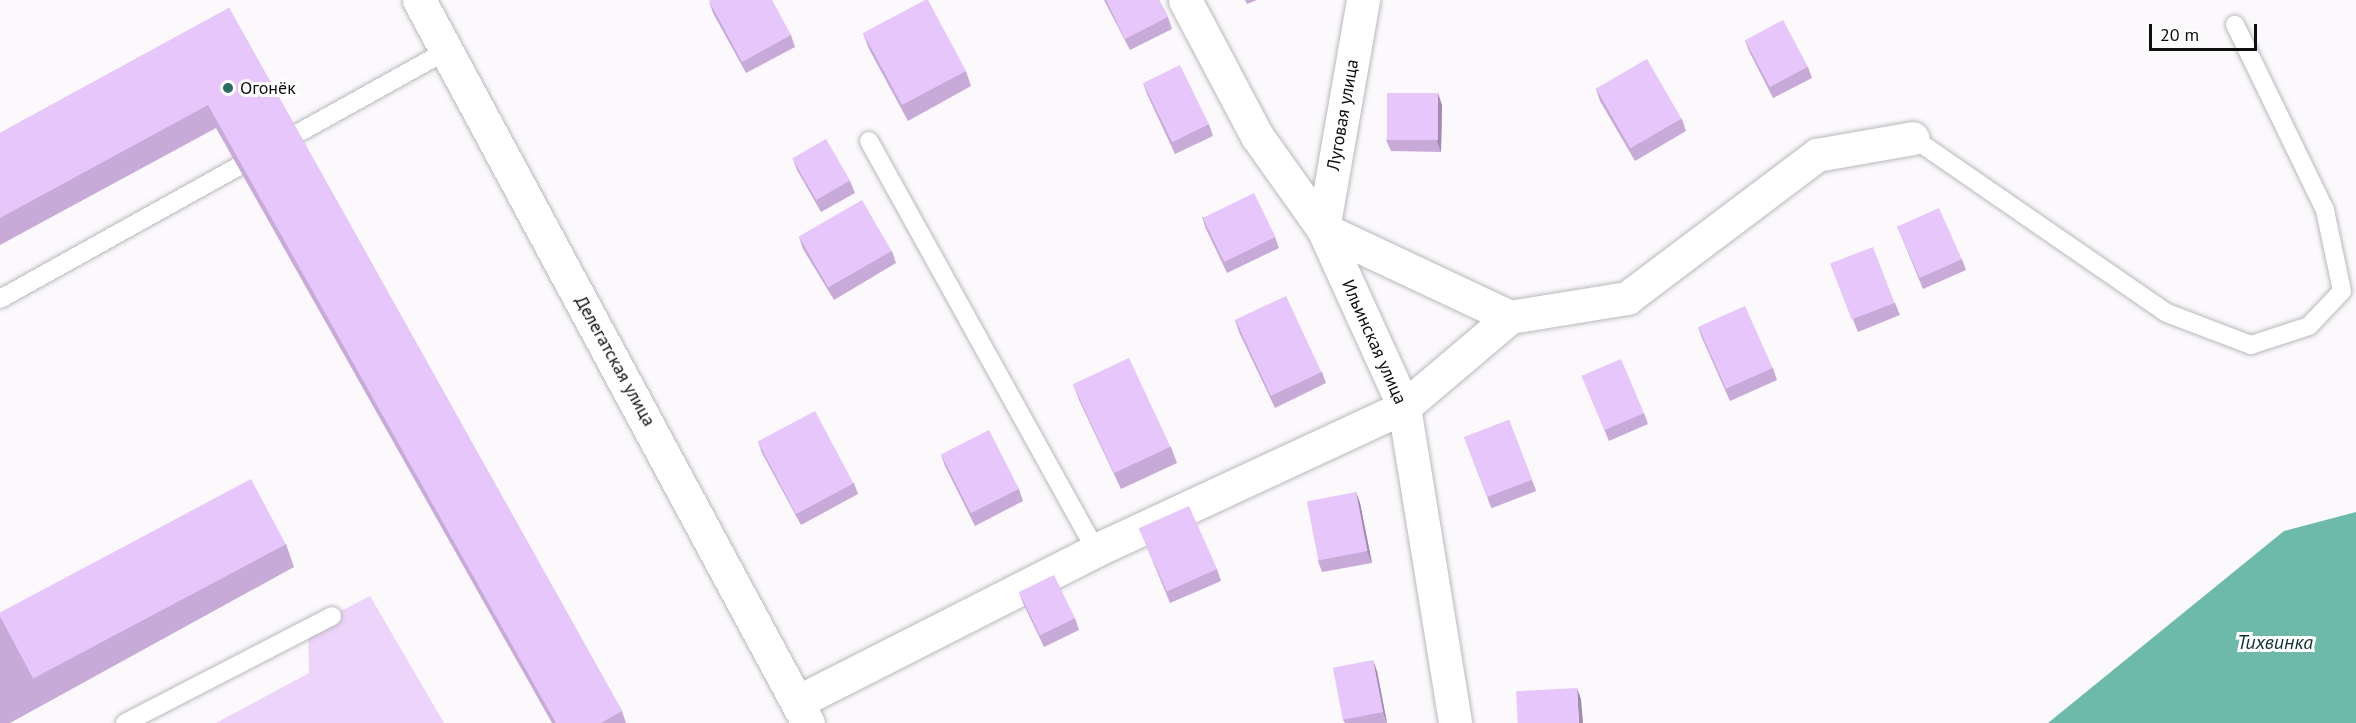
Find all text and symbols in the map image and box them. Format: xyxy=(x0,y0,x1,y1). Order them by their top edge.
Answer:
scale bar xyxy=(2152,12,2260,50)
text: 20 m xyxy=(2160,23,2199,46)
street label: Луговая улица xyxy=(1323,58,1363,172)
place label: Огонёк xyxy=(240,77,296,99)
marker: Огонёк xyxy=(221,81,235,95)
street label: Ильинская улица xyxy=(1337,276,1411,408)
street label: Делегатская улица xyxy=(570,292,660,430)
water label: Тихвинка xyxy=(2237,630,2313,654)

